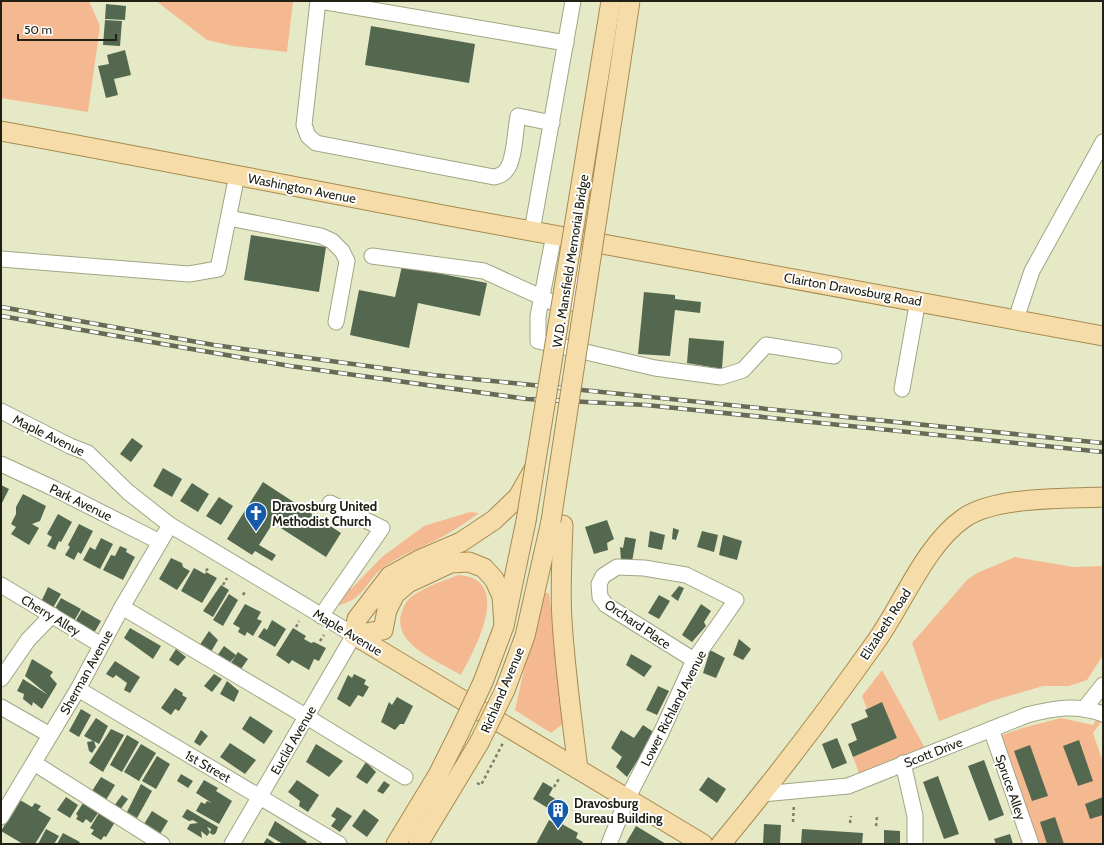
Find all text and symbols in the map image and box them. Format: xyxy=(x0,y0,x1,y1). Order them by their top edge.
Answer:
scale bar xyxy=(18,16,116,42)
text: 50 m xyxy=(24,22,52,37)
street label: Washington Avenue xyxy=(247,170,358,206)
street label: W.D. Mansfield Memorial Bridge xyxy=(548,173,592,349)
street label: Clairton Dravosburg Road xyxy=(783,269,923,309)
street label: Maple Avenue xyxy=(11,411,88,459)
street label: Park Avenue xyxy=(47,480,115,524)
place label: Dravosburg United Methodist Church xyxy=(272,498,377,529)
church icon: Dravosburg United Methodist Church xyxy=(243,500,269,533)
street label: Elizabeth Road xyxy=(856,585,914,663)
street label: Cherry Alley xyxy=(18,591,84,639)
street label: Orchard Place xyxy=(602,596,674,652)
street label: Maple Avenue xyxy=(311,605,386,659)
street label: Sherman Avenue xyxy=(56,627,116,717)
street label: Richland Avenue xyxy=(477,644,527,735)
street label: Lower Richland Avenue xyxy=(637,647,709,769)
street label: Euclid Avenue xyxy=(267,702,319,777)
street label: Scott Drive xyxy=(902,733,965,770)
street label: 1st Street xyxy=(182,746,234,786)
street label: Spruce Alley xyxy=(992,752,1030,822)
place label: Dravosburg Bureau Building xyxy=(574,795,663,826)
building icon: Dravosburg Bureau Building xyxy=(545,797,571,830)

